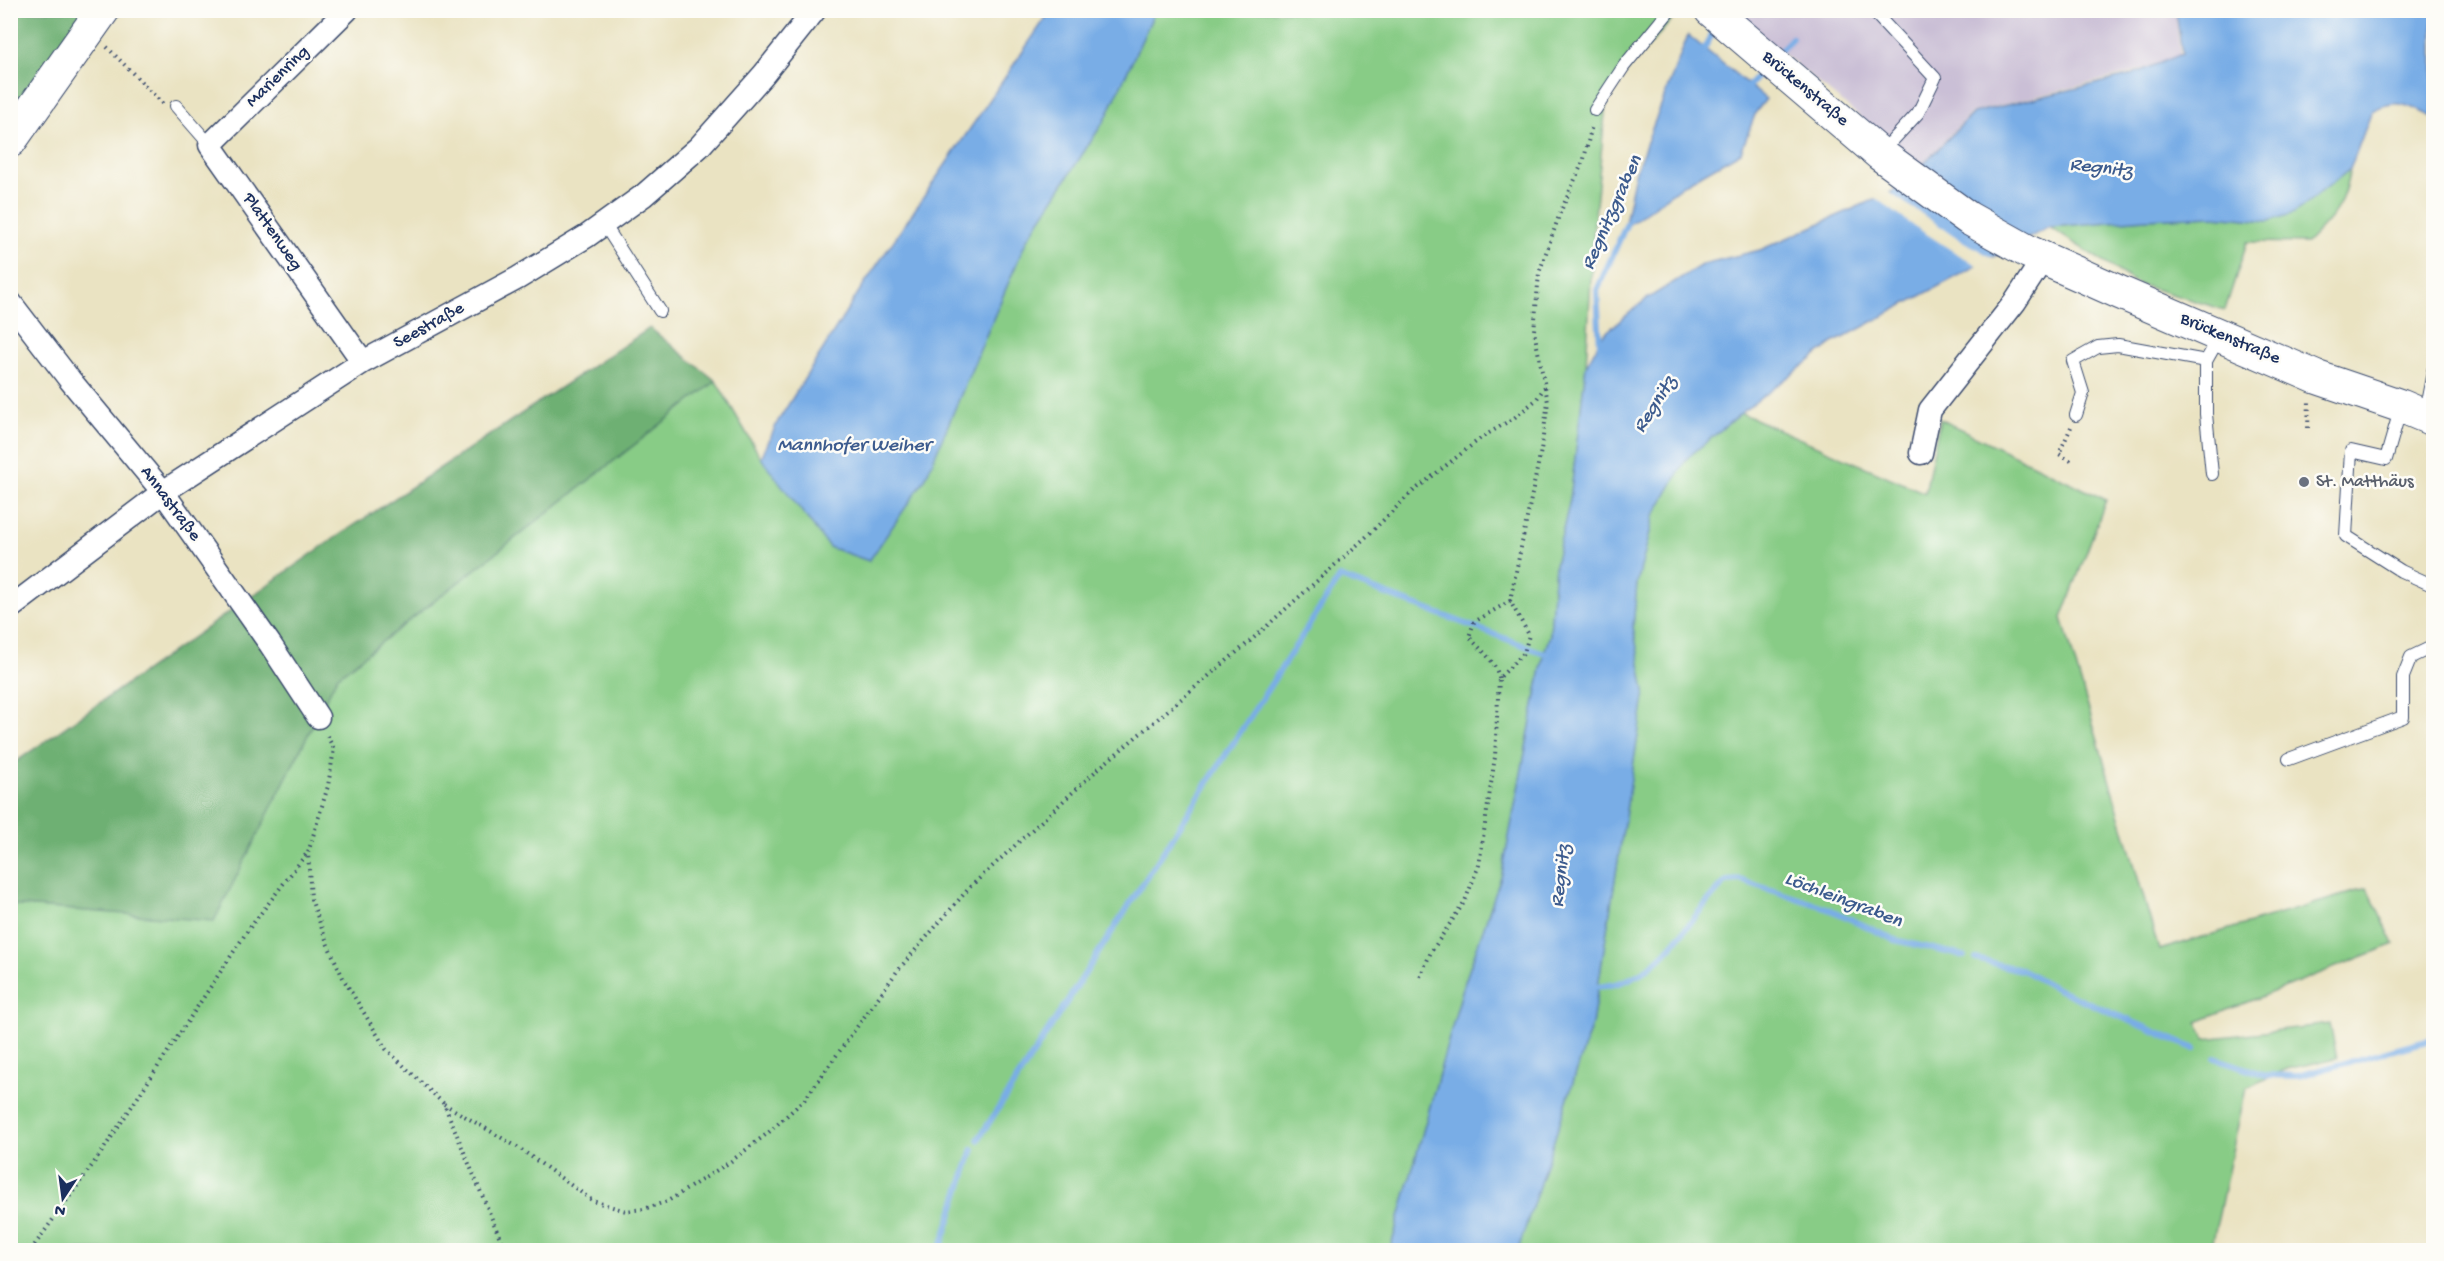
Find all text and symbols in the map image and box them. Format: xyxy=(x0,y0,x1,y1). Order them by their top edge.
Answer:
street label: Marienring xyxy=(242,42,314,112)
street label: Brückenstraße xyxy=(1757,46,1853,132)
water label: Regnitzgraben xyxy=(1577,152,1649,274)
water label: Regnitz xyxy=(2068,154,2135,184)
street label: Plattenweg xyxy=(237,188,306,275)
street label: Seestraße xyxy=(390,298,469,354)
street label: Brückenstraße xyxy=(2176,308,2284,370)
water label: Regnitz xyxy=(1629,371,1683,438)
water label: Mannhofer Weiher xyxy=(777,435,935,458)
street label: Annastraße xyxy=(135,462,205,546)
place label: St. Matthäus xyxy=(2316,472,2415,493)
marker: St. Matthäus xyxy=(2297,475,2311,489)
water label: Regnitz xyxy=(1547,842,1577,909)
water label: Löchleingraben xyxy=(1781,868,1905,934)
north arrow xyxy=(33,1168,93,1228)
text: N xyxy=(53,1199,68,1220)

